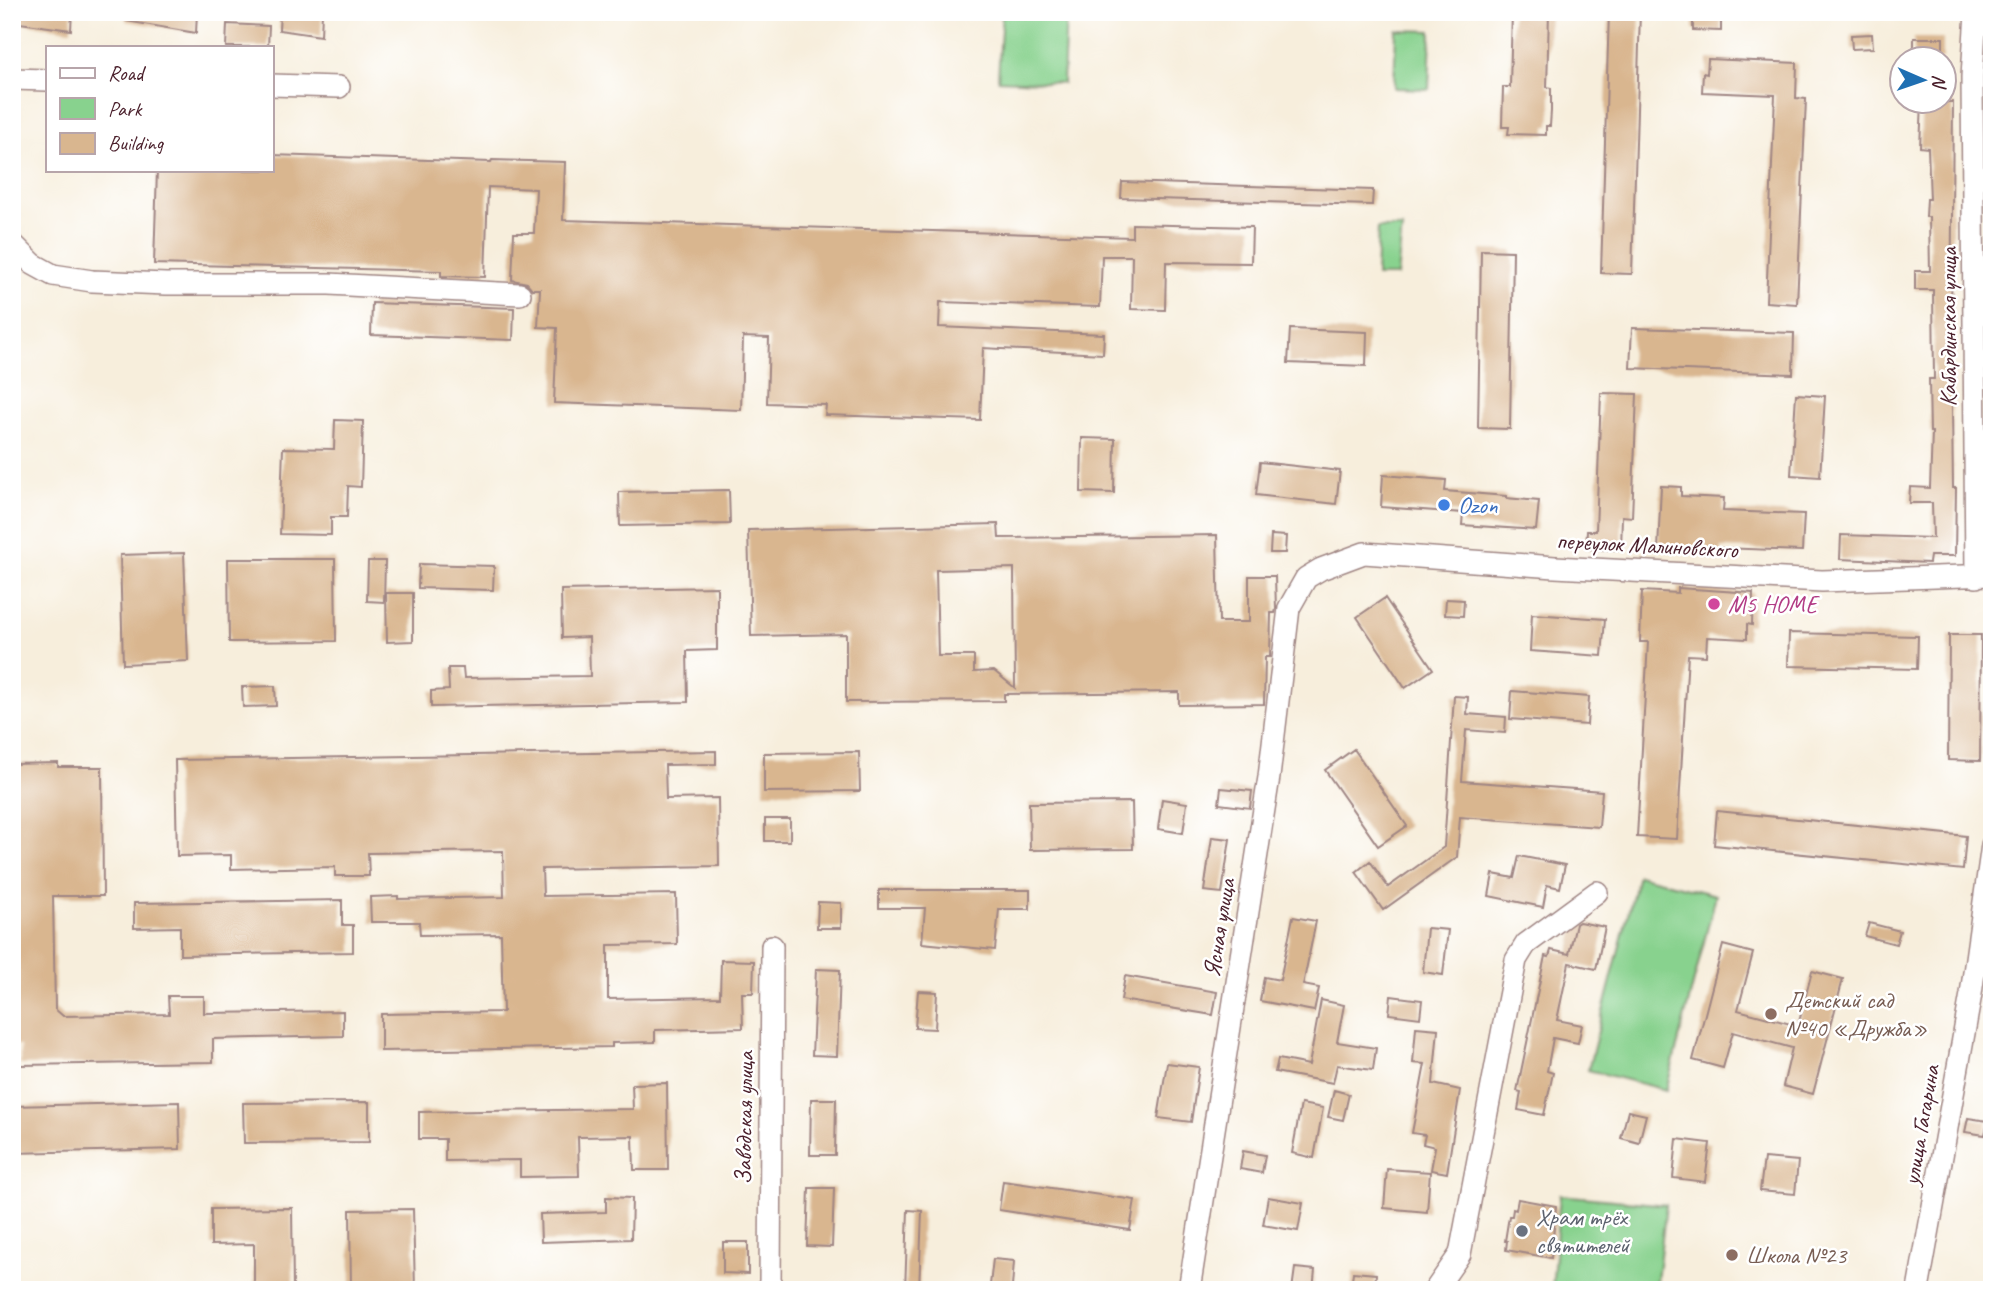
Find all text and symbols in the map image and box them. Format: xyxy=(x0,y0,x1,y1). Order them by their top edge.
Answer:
legend xyxy=(46,46,273,172)
north arrow xyxy=(1888,46,1958,116)
text: Road xyxy=(108,60,147,86)
text: N xyxy=(1927,74,1951,90)
text: Park xyxy=(108,96,143,122)
text: Building xyxy=(108,130,165,156)
street label: Кабардинская улица xyxy=(1933,246,1963,407)
place label: Ozon xyxy=(1458,490,1498,520)
marker: Ozon xyxy=(1436,497,1452,513)
street label: переулок Малиновского xyxy=(1556,525,1740,565)
place label: M5 HOME xyxy=(1728,589,1820,619)
marker: M5 HOME xyxy=(1706,596,1722,612)
street label: Ясная улица xyxy=(1196,875,1242,979)
place label: Детский сад №40 «Дружба» xyxy=(1785,985,1927,1043)
marker: Детский сад №40 «Дружба» xyxy=(1763,1006,1779,1022)
street label: Заводская улица xyxy=(728,1050,760,1185)
street label: улица Гагарина xyxy=(1895,1061,1947,1189)
place label: Храм трёх святителей xyxy=(1536,1202,1631,1260)
marker: Храм трёх святителей xyxy=(1514,1223,1530,1239)
place label: Школа №23 xyxy=(1746,1240,1848,1270)
marker: Школа №23 xyxy=(1724,1247,1740,1263)

